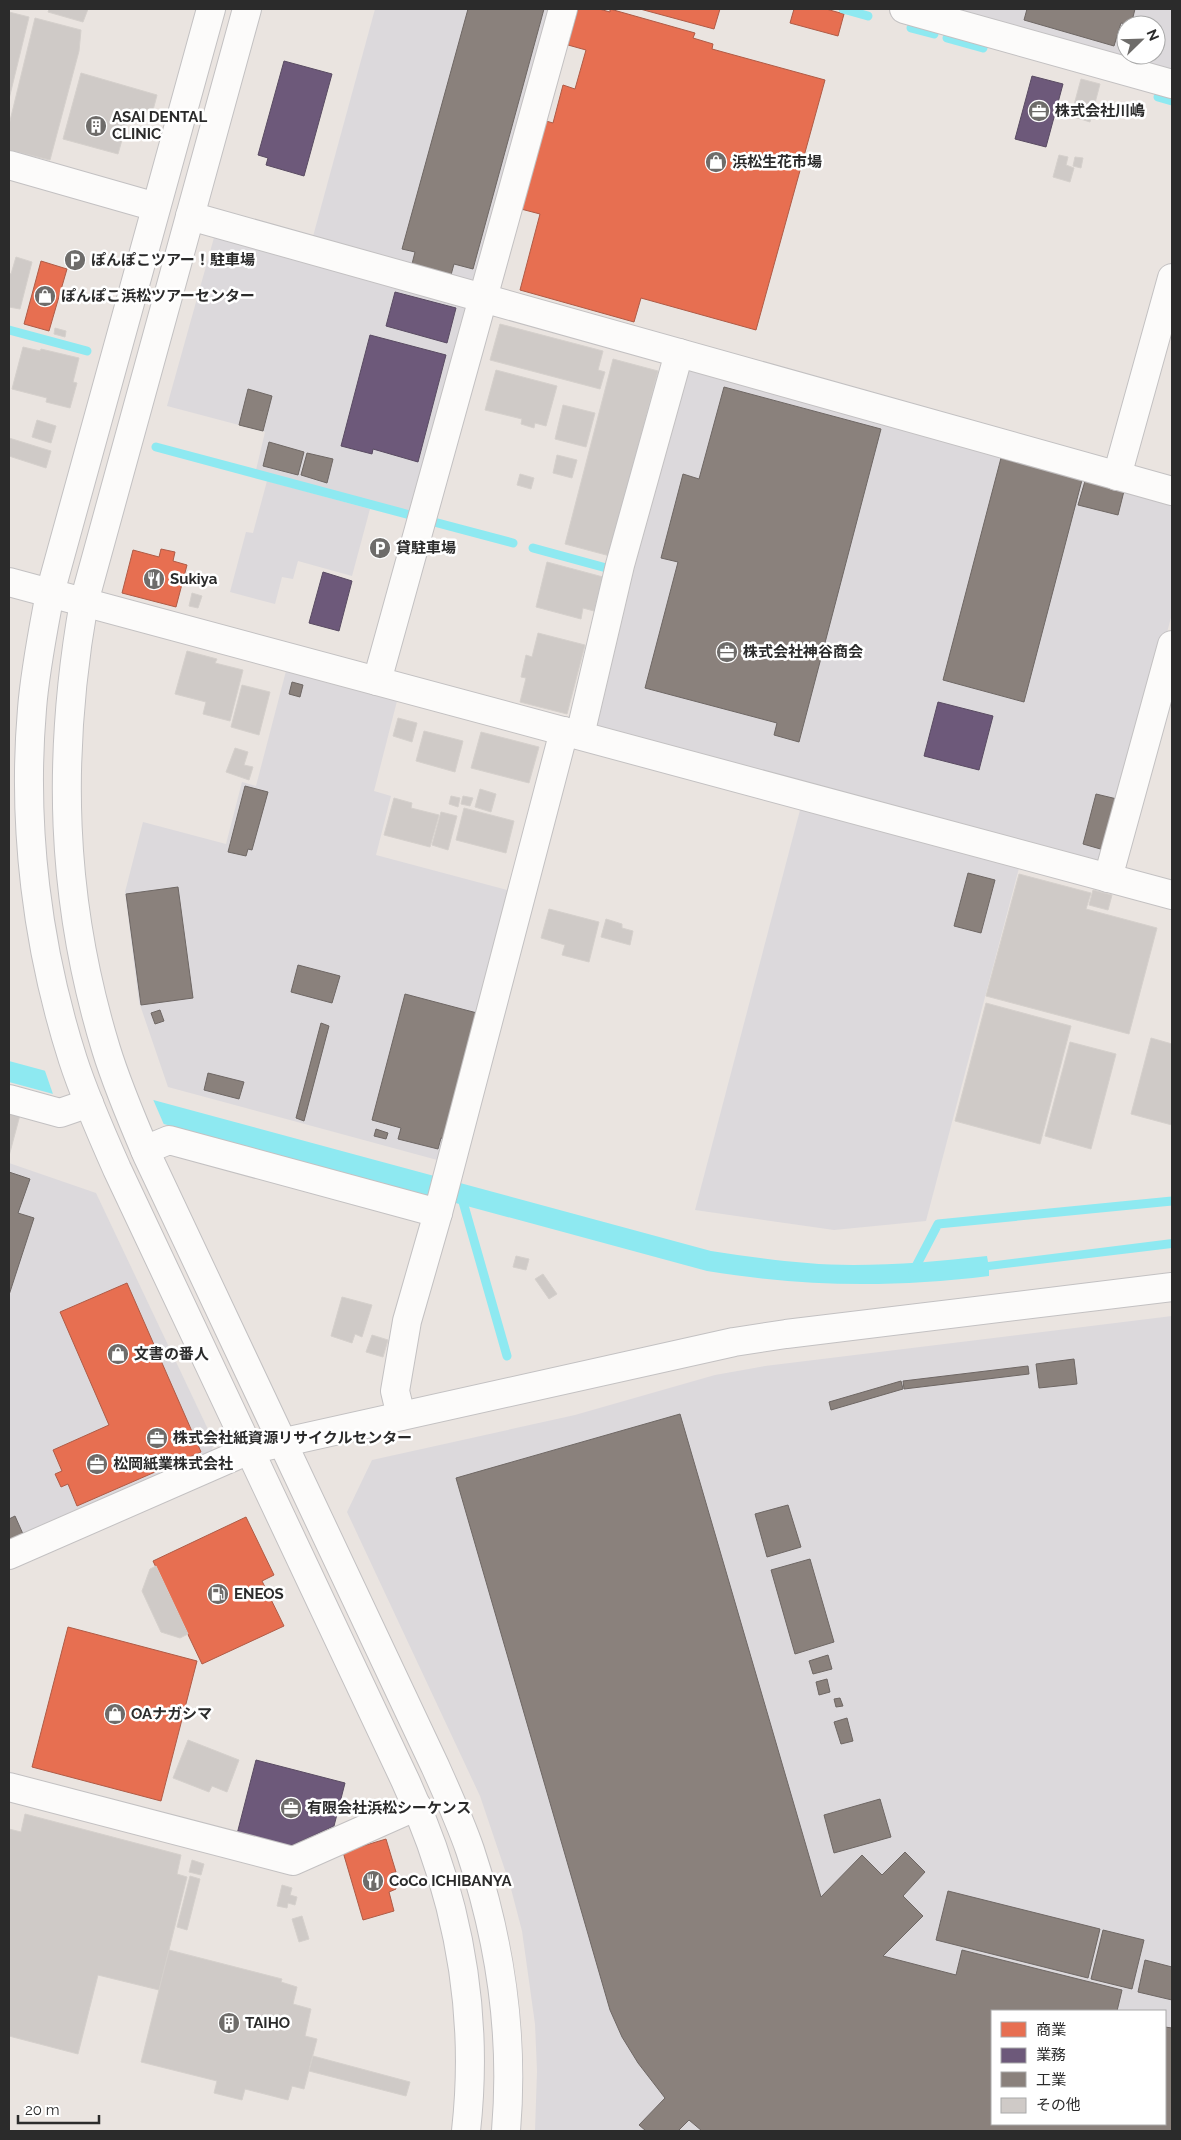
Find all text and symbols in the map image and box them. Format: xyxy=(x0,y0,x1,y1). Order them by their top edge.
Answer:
north arrow xyxy=(1116,15,1166,65)
text: N xyxy=(1144,27,1162,43)
office icon: 株式会社川嶋 xyxy=(1027,99,1051,123)
place label: 株式会社川嶋 xyxy=(1055,102,1145,120)
place label: ASAI DENTAL CLINIC xyxy=(112,108,207,143)
building icon: ASAI DENTAL CLINIC xyxy=(84,114,108,138)
shop icon: 浜松生花市場 xyxy=(704,150,728,174)
place label: 浜松生花市場 xyxy=(732,153,822,171)
parking icon: ぽんぽこツアー！駐車場 xyxy=(63,248,87,272)
place label: ぽんぽこツアー！駐車場 xyxy=(91,251,255,269)
shop icon: ぽんぽこ浜松ツアーセンター xyxy=(33,284,57,308)
place label: ぽんぽこ浜松ツアーセンター xyxy=(61,287,255,305)
parking icon: 貸駐車場 xyxy=(368,536,392,560)
place label: 貸駐車場 xyxy=(396,539,456,557)
restaurant icon: Sukiya xyxy=(142,567,166,591)
place label: Sukiya xyxy=(170,570,218,588)
office icon: 株式会社神谷商会 xyxy=(715,640,739,664)
place label: 株式会社神谷商会 xyxy=(743,643,863,661)
shop icon: 文書の番人 xyxy=(106,1342,130,1366)
place label: 文書の番人 xyxy=(134,1345,209,1363)
office icon: 株式会社紙資源リサイクルセンター xyxy=(145,1426,169,1450)
place label: 株式会社紙資源リサイクルセンター xyxy=(173,1429,412,1447)
office icon: 松岡紙業株式会社 xyxy=(85,1452,109,1476)
place label: 松岡紙業株式会社 xyxy=(113,1455,233,1473)
fuel station icon: ENEOS xyxy=(206,1582,230,1606)
place label: ENEOS xyxy=(234,1585,284,1603)
shop icon: OAナガシマ xyxy=(103,1702,127,1726)
place label: OAナガシマ xyxy=(131,1705,212,1723)
office icon: 有限会社浜松シーケンス xyxy=(279,1796,303,1820)
place label: 有限会社浜松シーケンス xyxy=(307,1799,471,1817)
restaurant icon: CoCo ICHIBANYA xyxy=(361,1869,385,1893)
place label: CoCo ICHIBANYA xyxy=(389,1872,513,1890)
legend xyxy=(991,2010,1166,2125)
building icon: TAIHO xyxy=(217,2011,241,2035)
place label: TAIHO xyxy=(245,2014,290,2032)
text: 商業 xyxy=(1036,2021,1066,2039)
text: 業務 xyxy=(1036,2046,1066,2064)
text: 工業 xyxy=(1036,2071,1066,2089)
scale bar xyxy=(18,2092,99,2124)
text: その他 xyxy=(1036,2096,1081,2114)
text: 20 m xyxy=(25,2101,60,2119)

